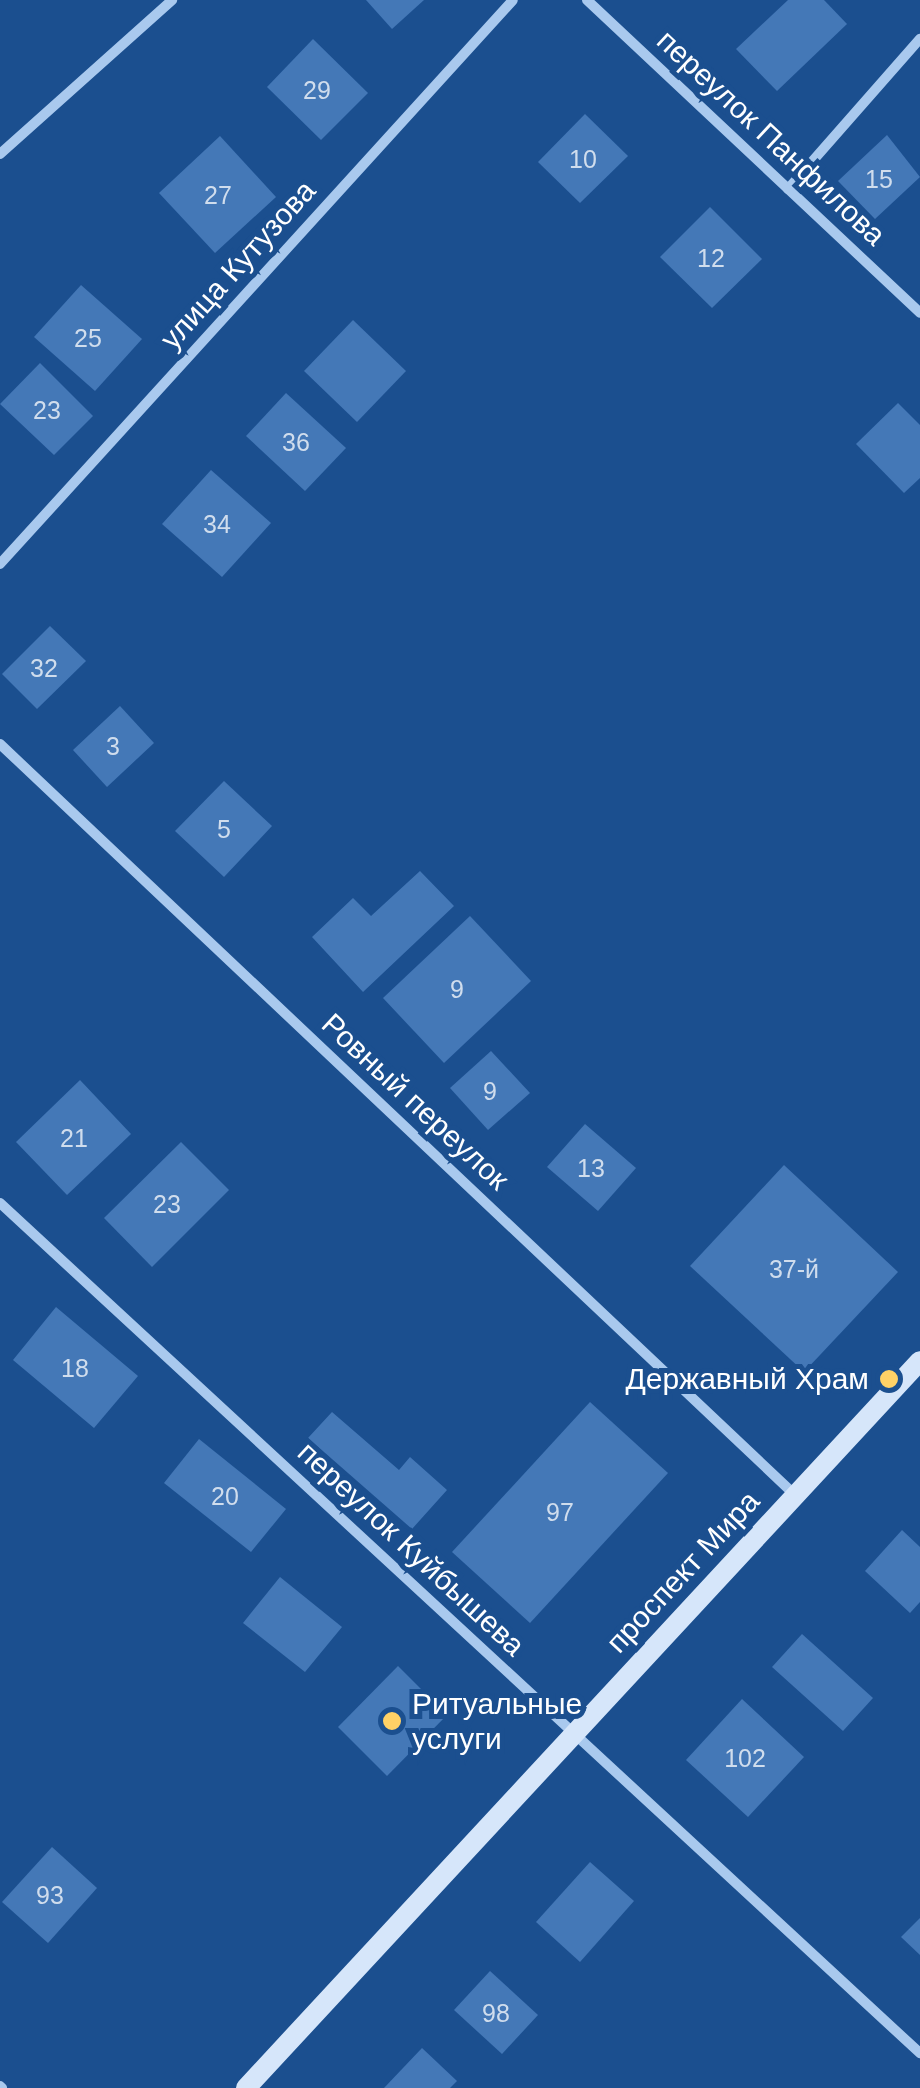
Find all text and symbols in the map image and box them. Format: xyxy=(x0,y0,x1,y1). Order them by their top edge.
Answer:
street label: переулок Панфилова xyxy=(649,23,893,253)
house number: 29 xyxy=(303,75,331,105)
house number: 10 xyxy=(569,144,597,174)
house number: 15 xyxy=(865,164,893,194)
street label: улица Кутузова xyxy=(153,173,323,357)
house number: 27 xyxy=(204,180,232,210)
house number: 12 xyxy=(697,243,725,273)
house number: 25 xyxy=(74,323,102,353)
house number: 23 xyxy=(33,395,61,425)
house number: 36 xyxy=(282,427,310,457)
house number: 34 xyxy=(203,509,231,539)
house number: 32 xyxy=(30,653,58,683)
house number: 3 xyxy=(106,731,120,761)
house number: 5 xyxy=(217,814,231,844)
house number: 9 xyxy=(450,974,464,1004)
street label: Ровный переулок xyxy=(314,1006,516,1198)
house number: 9 xyxy=(483,1076,497,1106)
house number: 21 xyxy=(60,1123,88,1153)
house number: 13 xyxy=(577,1153,605,1183)
house number: 23 xyxy=(153,1189,181,1219)
house number: 37-й xyxy=(769,1254,819,1284)
house number: 18 xyxy=(61,1353,89,1383)
place label: Державный Храм xyxy=(625,1361,869,1397)
marker: Державный Храм xyxy=(878,1368,900,1390)
street label: переулок Куйбышева xyxy=(290,1434,532,1664)
house number: 20 xyxy=(211,1481,239,1511)
street label: проспект Мира xyxy=(599,1484,767,1660)
house number: 97 xyxy=(546,1497,574,1527)
place label: Ритуальные услуги xyxy=(412,1686,582,1756)
marker: Ритуальные услуги xyxy=(381,1710,403,1732)
house number: 102 xyxy=(724,1743,766,1773)
house number: 93 xyxy=(36,1880,64,1910)
house number: 98 xyxy=(482,1998,510,2028)

